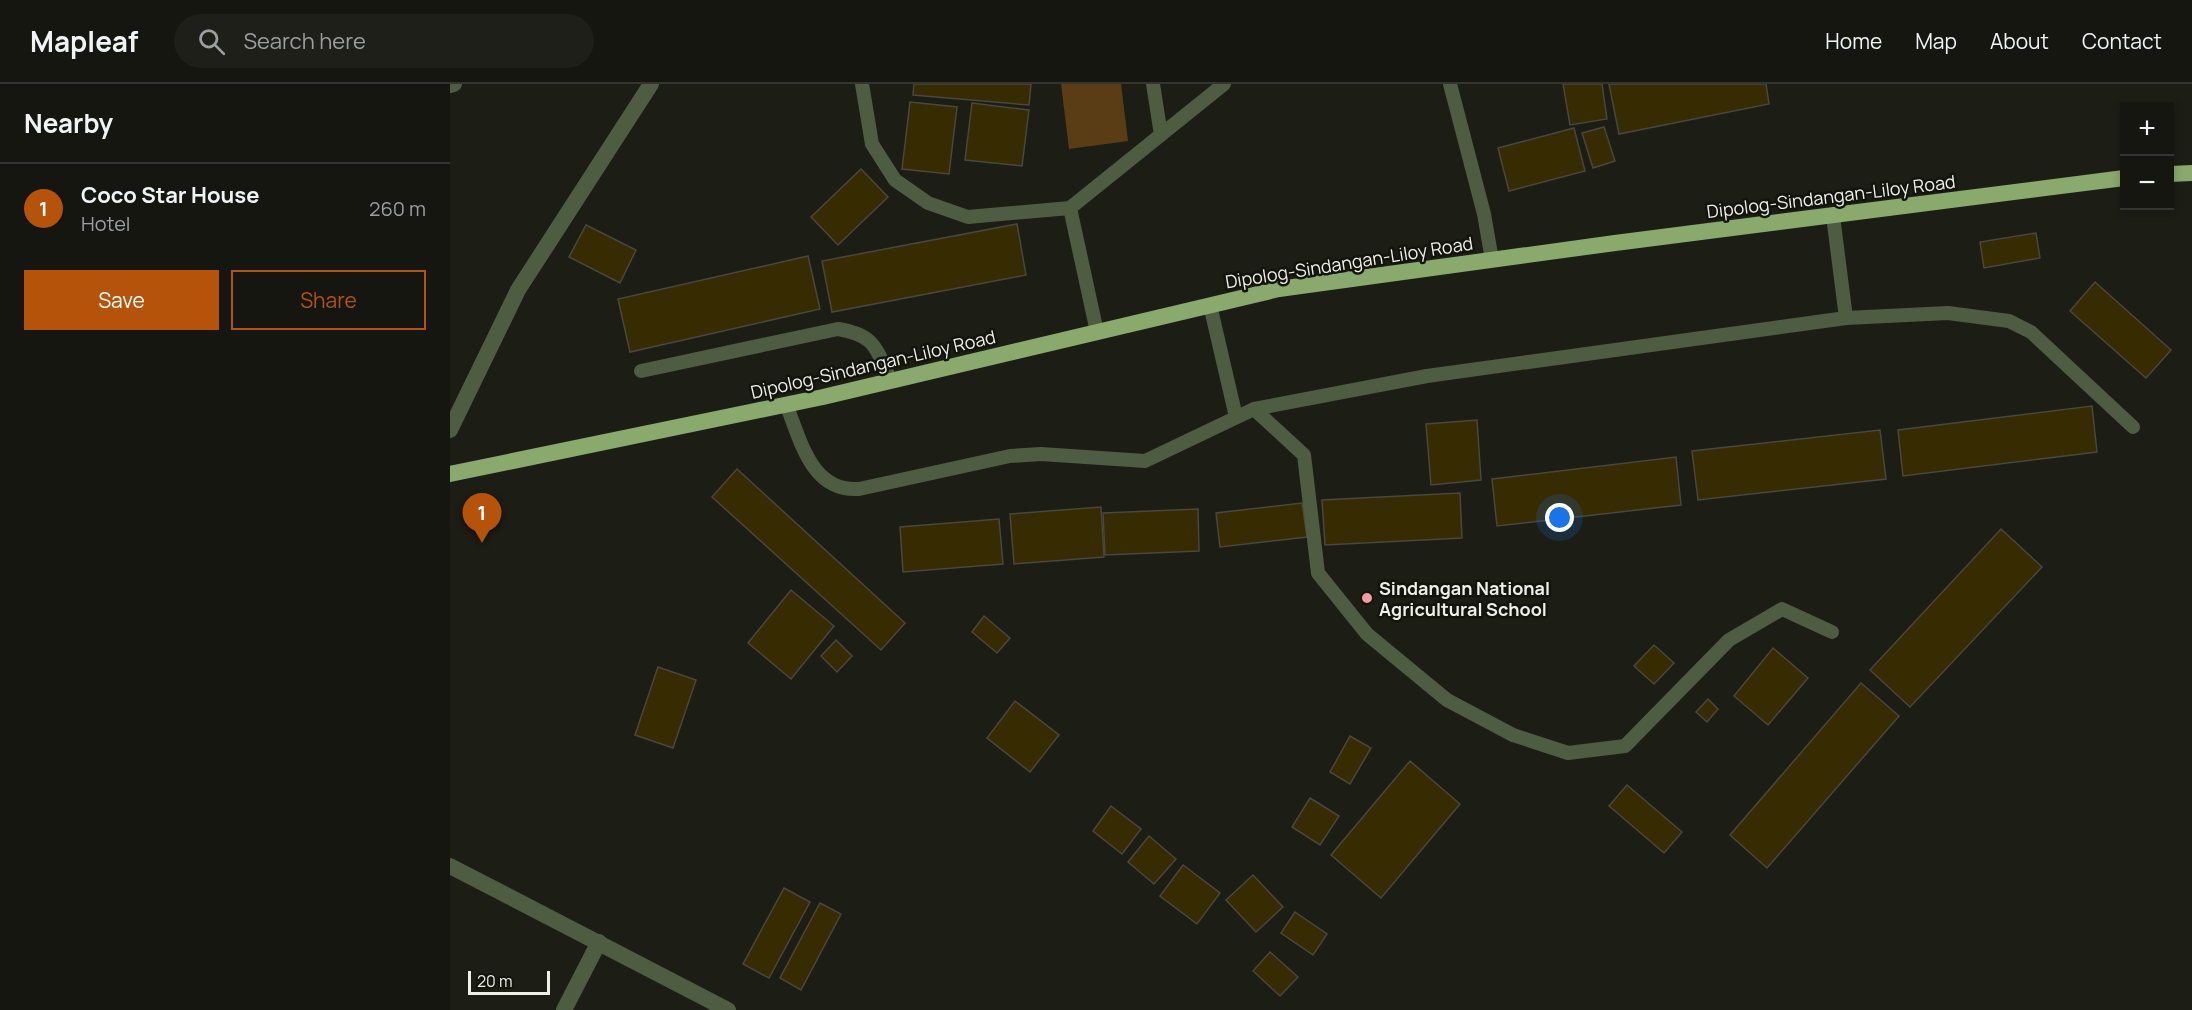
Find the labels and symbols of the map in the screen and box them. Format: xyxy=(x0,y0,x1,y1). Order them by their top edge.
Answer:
street label: Dipolog-Sindangan-Liloy Road xyxy=(1705,169,1957,223)
street label: Dipolog-Sindangan-Liloy Road xyxy=(1223,231,1475,293)
street label: Dipolog-Sindangan-Liloy Road xyxy=(748,324,998,404)
pin: 1 xyxy=(462,494,501,543)
your location xyxy=(1545,503,1574,532)
place label: Sindangan National Agricultural School xyxy=(1379,576,1550,621)
marker: Sindangan National Agricultural School xyxy=(1360,591,1374,605)
scale bar xyxy=(468,968,550,996)

